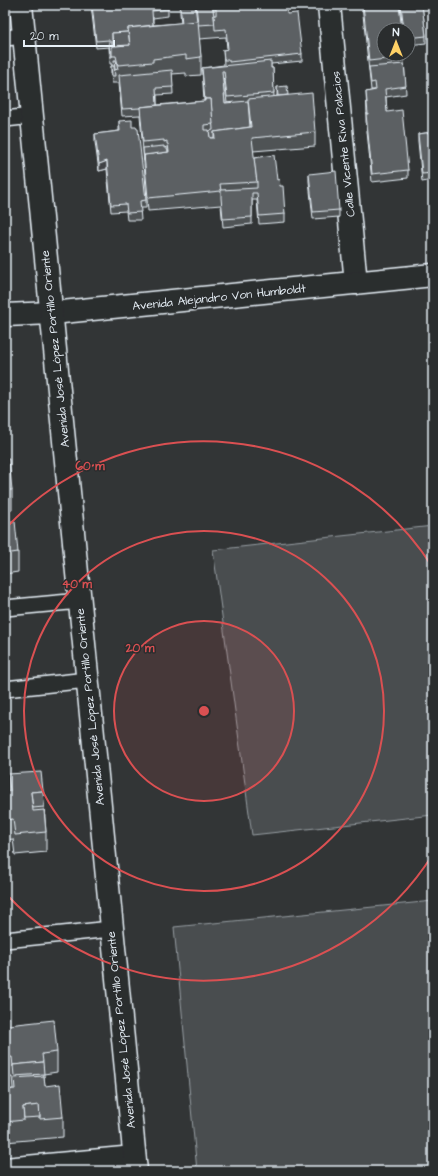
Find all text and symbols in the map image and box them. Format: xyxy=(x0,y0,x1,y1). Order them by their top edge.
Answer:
scale bar xyxy=(24,22,114,48)
north arrow xyxy=(376,22,416,62)
text: N xyxy=(393,25,400,40)
text: 20 m xyxy=(30,28,59,45)
street label: Calle Vicente Riva Palacios xyxy=(327,70,360,218)
street label: Avenida José López Portillo Oriente xyxy=(37,249,74,448)
street label: Avenida Alejandro Von Humboldt xyxy=(132,280,307,315)
text: 60 m xyxy=(75,458,105,475)
text: 40 m xyxy=(62,576,93,593)
street label: Avenida José López Portillo Oriente xyxy=(72,607,109,806)
text: 20 m xyxy=(125,640,155,657)
centre of rings xyxy=(197,704,211,718)
street label: Avenida José López Portillo Oriente xyxy=(103,930,140,1129)

